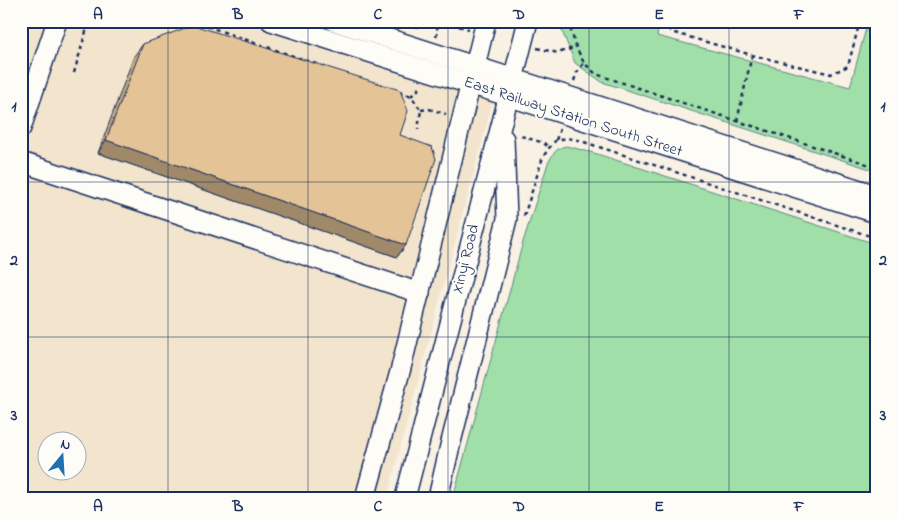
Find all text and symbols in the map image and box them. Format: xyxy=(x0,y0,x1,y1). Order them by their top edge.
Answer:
text: A xyxy=(93,3,103,27)
text: B xyxy=(232,3,244,27)
text: C xyxy=(374,3,383,27)
text: D xyxy=(512,3,525,27)
text: E xyxy=(654,3,664,27)
text: F xyxy=(793,3,805,27)
street label: East Railway Station South Street xyxy=(461,70,686,164)
text: 1 xyxy=(11,95,17,119)
text: 1 xyxy=(880,95,886,119)
street label: Xinyi Road xyxy=(446,222,486,296)
text: 2 xyxy=(9,249,18,273)
text: 2 xyxy=(878,249,887,273)
text: 3 xyxy=(10,404,18,428)
text: 3 xyxy=(879,404,887,428)
north arrow xyxy=(38,432,88,482)
text: N xyxy=(58,434,73,457)
text: A xyxy=(93,495,103,519)
text: B xyxy=(232,495,244,519)
text: C xyxy=(374,495,383,519)
text: D xyxy=(512,495,525,519)
text: E xyxy=(654,495,664,519)
text: F xyxy=(793,495,805,519)

